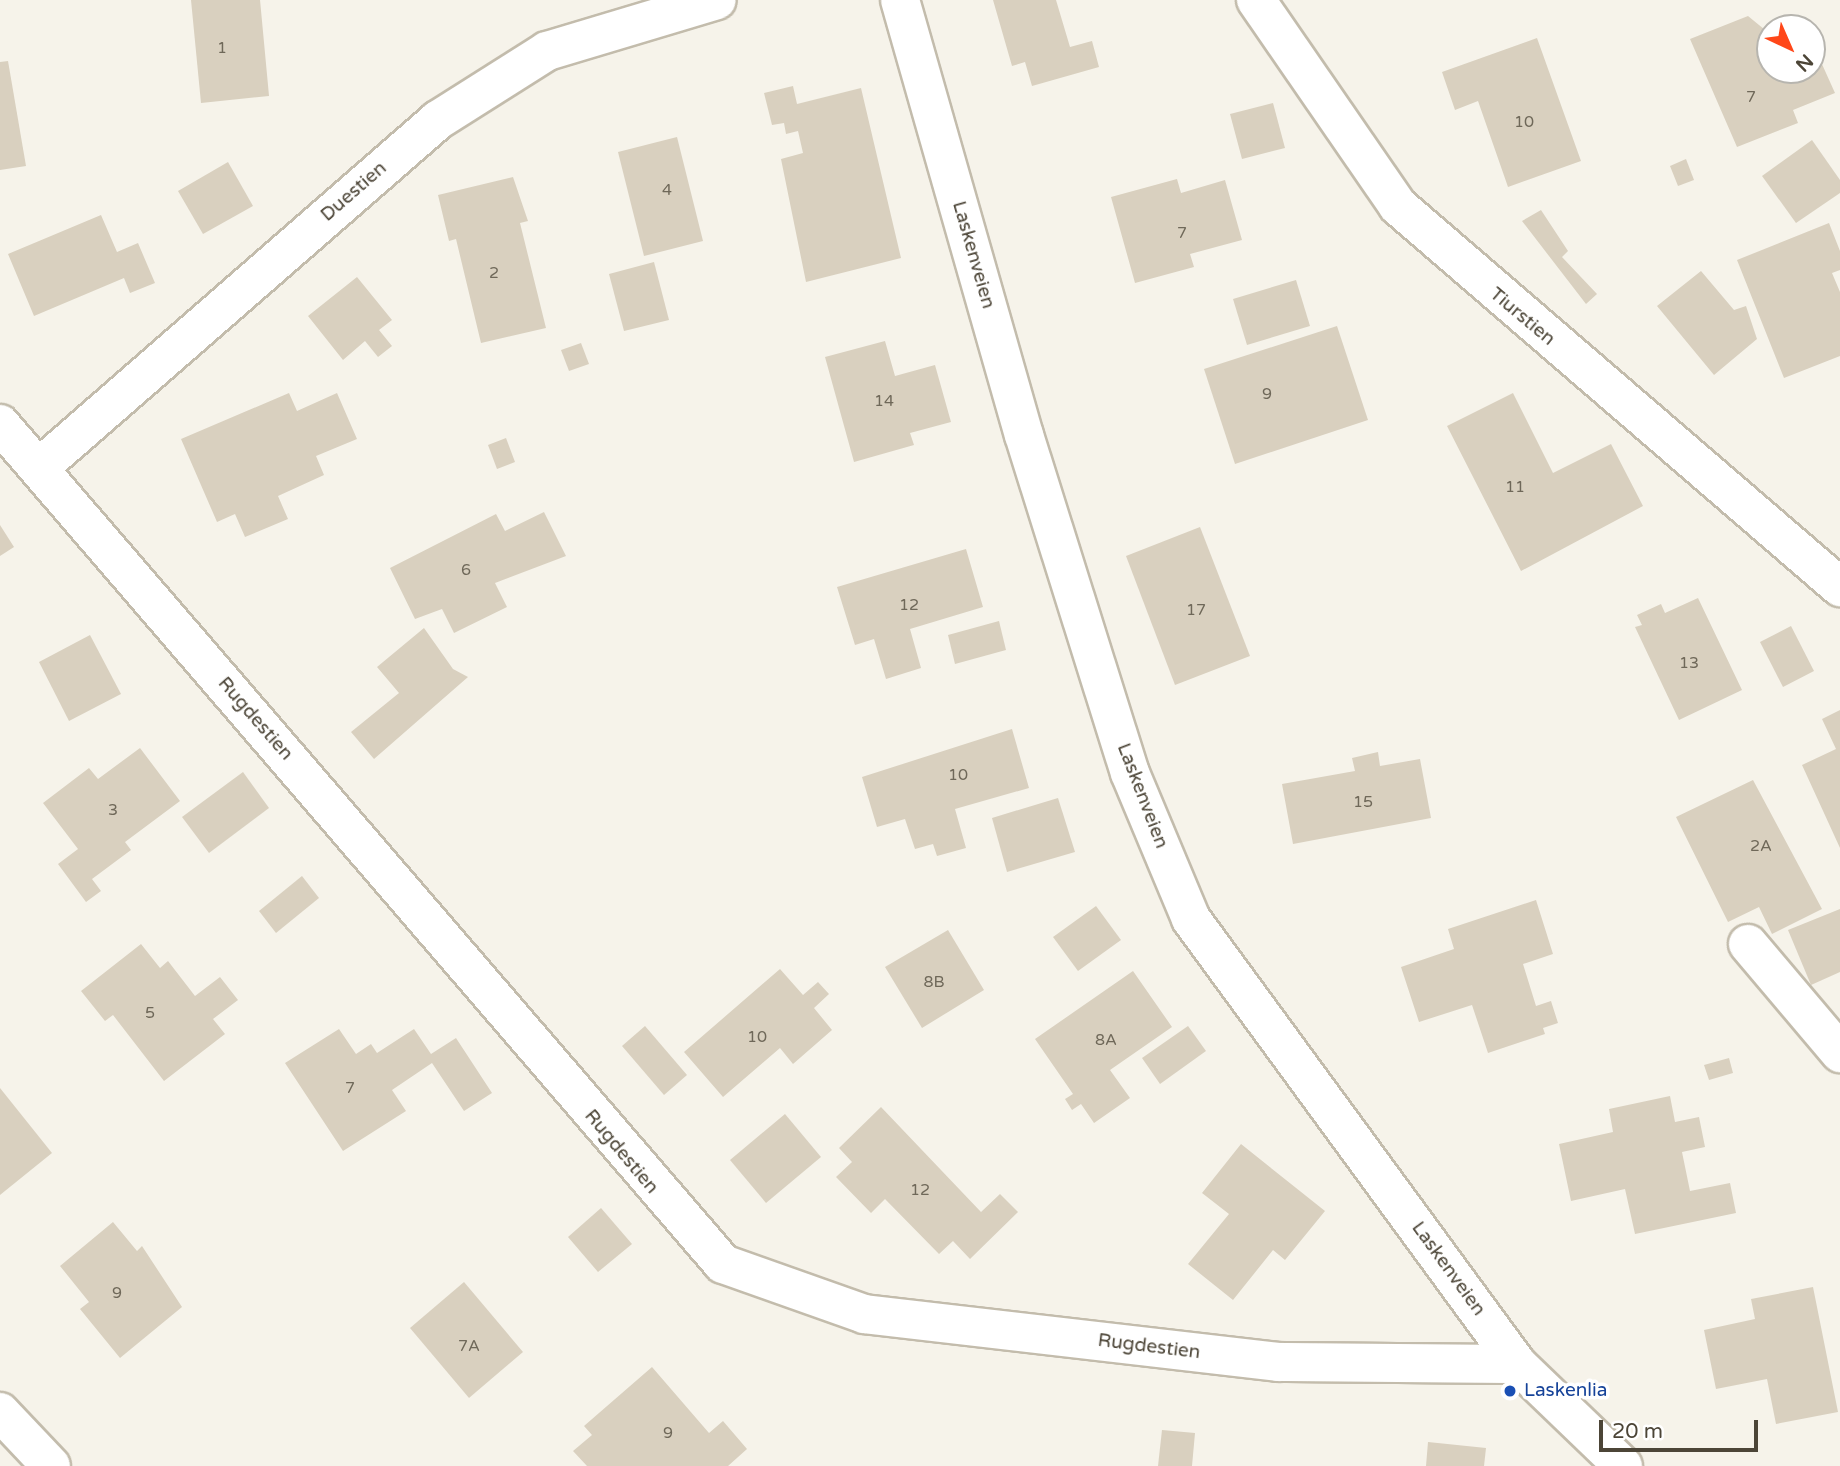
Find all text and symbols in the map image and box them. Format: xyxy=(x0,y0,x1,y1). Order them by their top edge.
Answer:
north arrow xyxy=(1756,14,1826,84)
house number: 1 xyxy=(217,38,227,58)
text: N xyxy=(1791,49,1817,76)
house number: 7 xyxy=(1746,87,1756,107)
house number: 10 xyxy=(1514,112,1534,132)
street label: Duestien xyxy=(316,157,392,227)
house number: 4 xyxy=(662,180,672,200)
street label: Laskenveien xyxy=(947,199,999,311)
house number: 7 xyxy=(1177,223,1187,243)
house number: 2 xyxy=(489,263,499,283)
street label: Tiurstien xyxy=(1485,283,1559,351)
house number: 9 xyxy=(1262,384,1272,404)
house number: 14 xyxy=(874,391,894,411)
house number: 11 xyxy=(1505,477,1525,497)
house number: 6 xyxy=(461,560,471,580)
house number: 12 xyxy=(899,595,919,615)
house number: 17 xyxy=(1186,600,1206,620)
house number: 13 xyxy=(1679,653,1699,673)
street label: Rugdestien xyxy=(213,673,297,765)
street label: Laskenveien xyxy=(1111,740,1173,852)
house number: 10 xyxy=(948,765,968,785)
house number: 15 xyxy=(1353,792,1373,812)
house number: 3 xyxy=(108,800,118,820)
house number: 2A xyxy=(1750,836,1772,856)
house number: 8B xyxy=(923,972,945,992)
house number: 5 xyxy=(145,1003,155,1023)
house number: 10 xyxy=(747,1027,767,1047)
house number: 8A xyxy=(1095,1030,1117,1050)
house number: 7 xyxy=(345,1078,355,1098)
street label: Rugdestien xyxy=(579,1105,663,1199)
house number: 12 xyxy=(910,1180,930,1200)
street label: Laskenveien xyxy=(1406,1217,1490,1321)
house number: 9 xyxy=(112,1283,122,1303)
street label: Rugdestien xyxy=(1096,1329,1202,1365)
house number: 7A xyxy=(458,1336,480,1356)
place label: Laskenlia xyxy=(1524,1380,1607,1402)
marker: Laskenlia xyxy=(1502,1383,1518,1399)
scale bar xyxy=(1602,1406,1761,1450)
text: 20 m xyxy=(1612,1419,1663,1444)
house number: 9 xyxy=(663,1423,673,1443)

